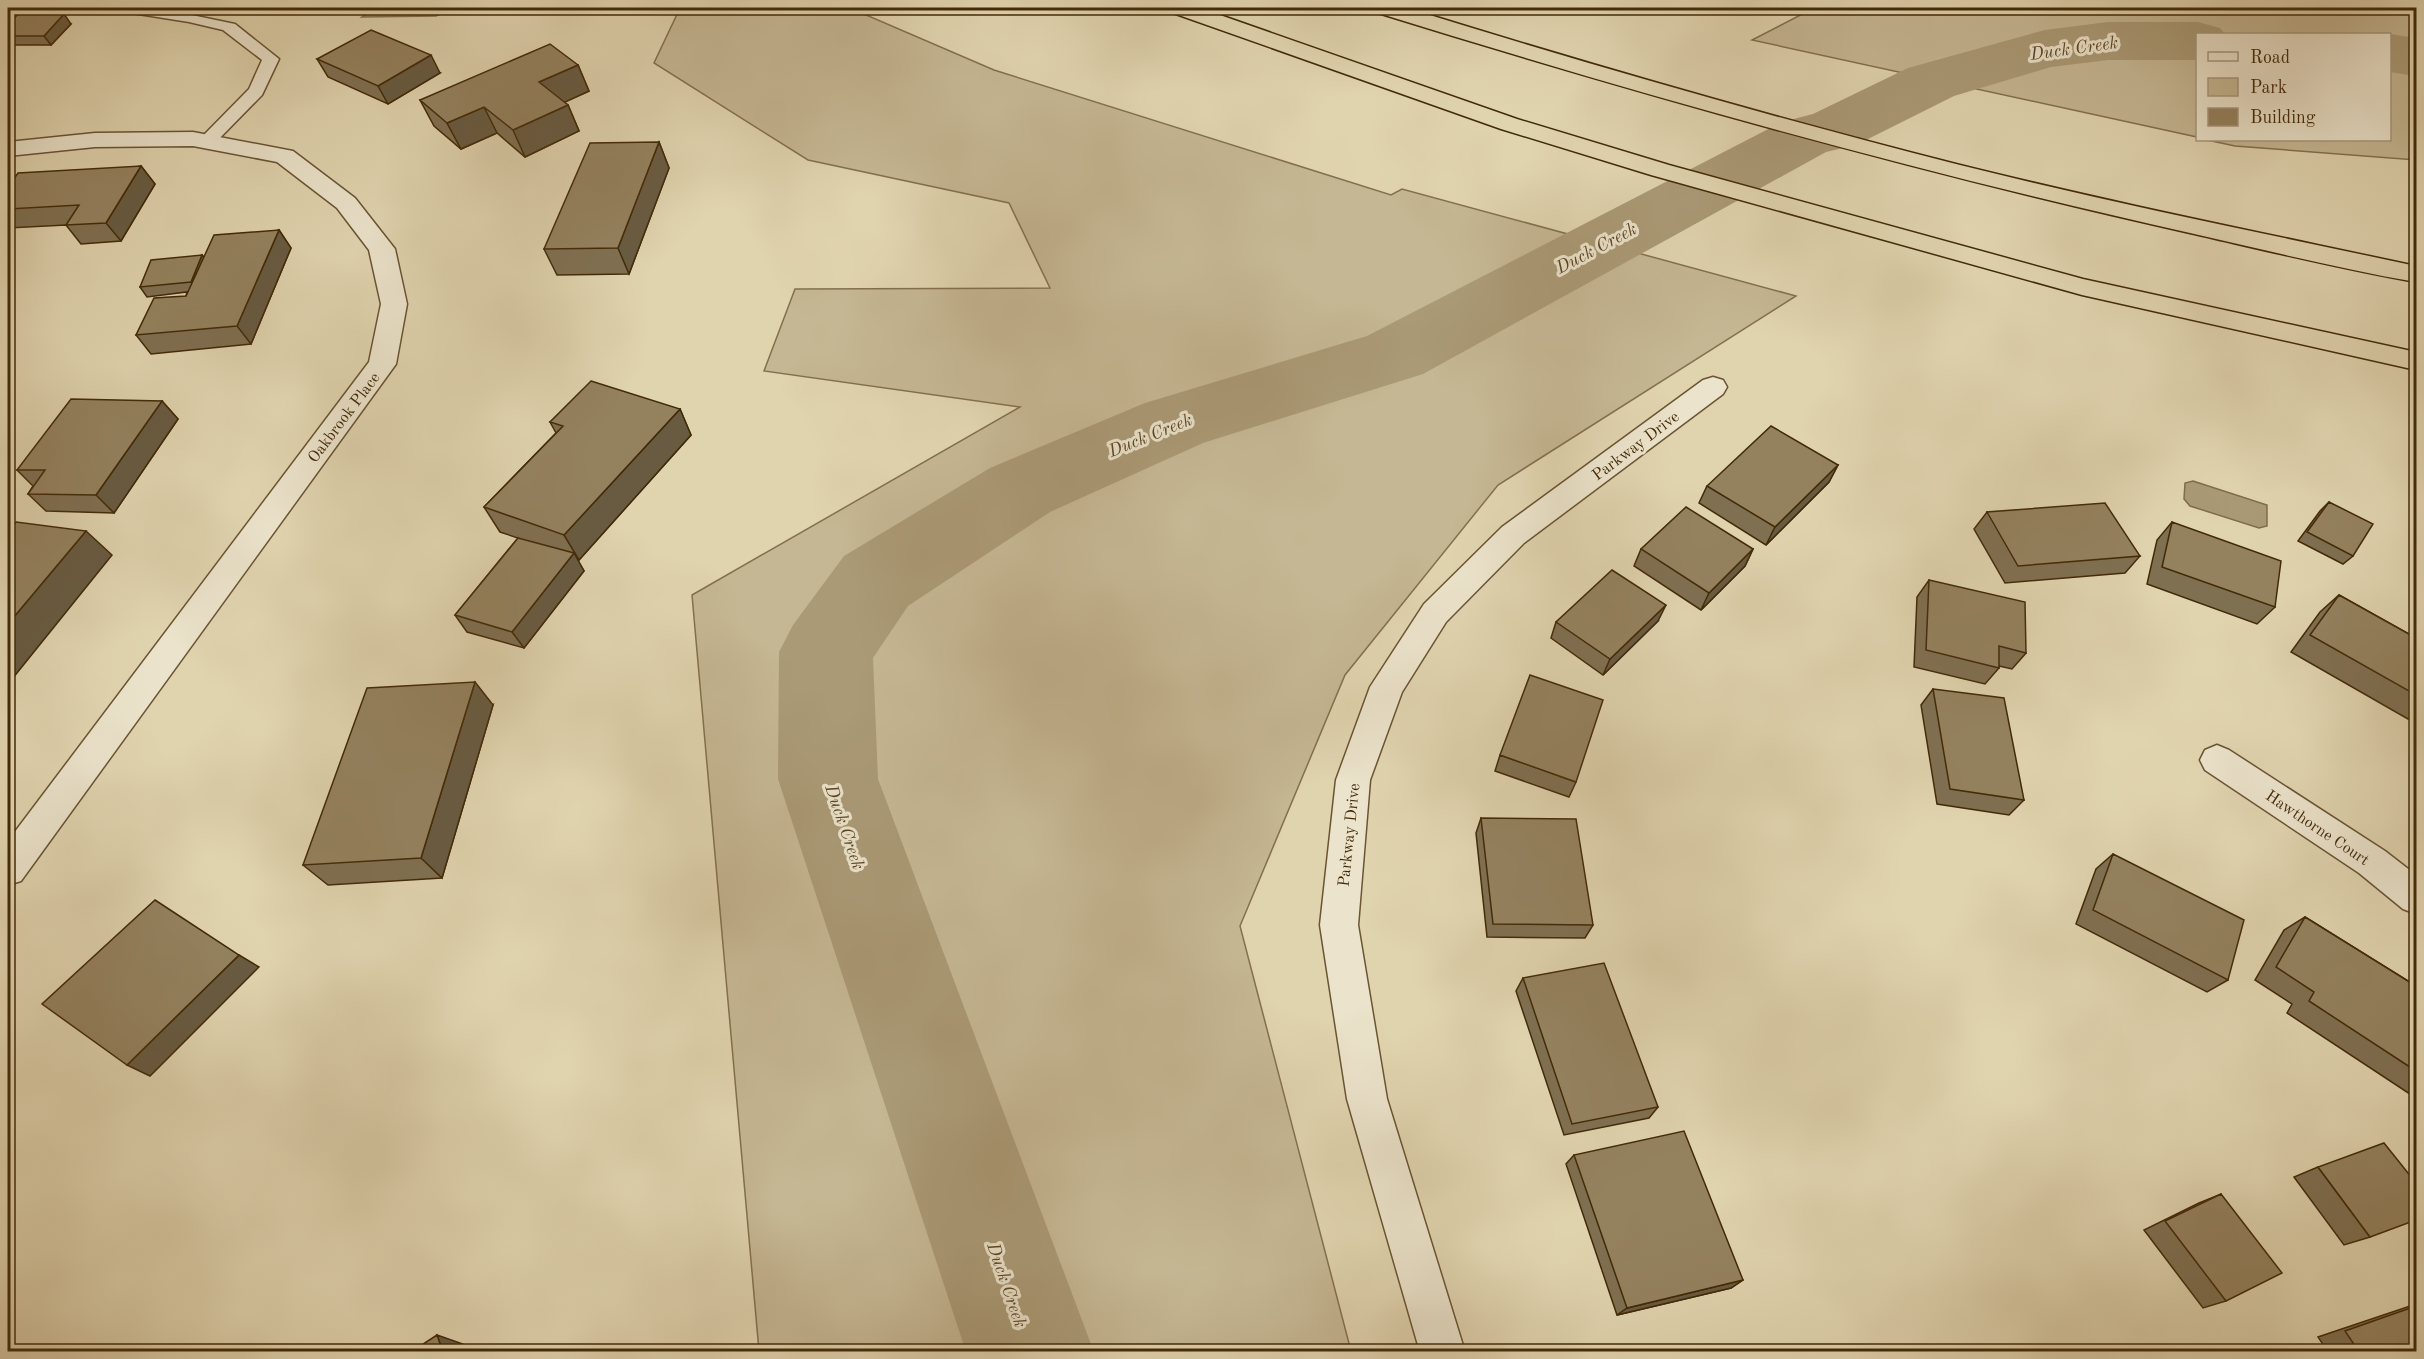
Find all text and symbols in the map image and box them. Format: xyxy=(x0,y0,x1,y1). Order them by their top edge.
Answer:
legend xyxy=(2196,33,2391,141)
water label: Duck Creek xyxy=(2028,34,2119,64)
text: Road xyxy=(2250,49,2290,67)
text: Park xyxy=(2250,79,2287,97)
text: Building xyxy=(2250,109,2316,127)
water label: Duck Creek xyxy=(1552,220,1640,278)
street label: Oakbrook Place xyxy=(306,370,384,466)
street label: Parkway Drive xyxy=(1590,409,1683,484)
water label: Duck Creek xyxy=(1105,411,1195,461)
water label: Duck Creek xyxy=(821,782,867,872)
street label: Parkway Drive xyxy=(1337,783,1363,888)
street label: Hawthorne Court xyxy=(2262,788,2372,869)
water label: Duck Creek xyxy=(983,1240,1029,1330)

